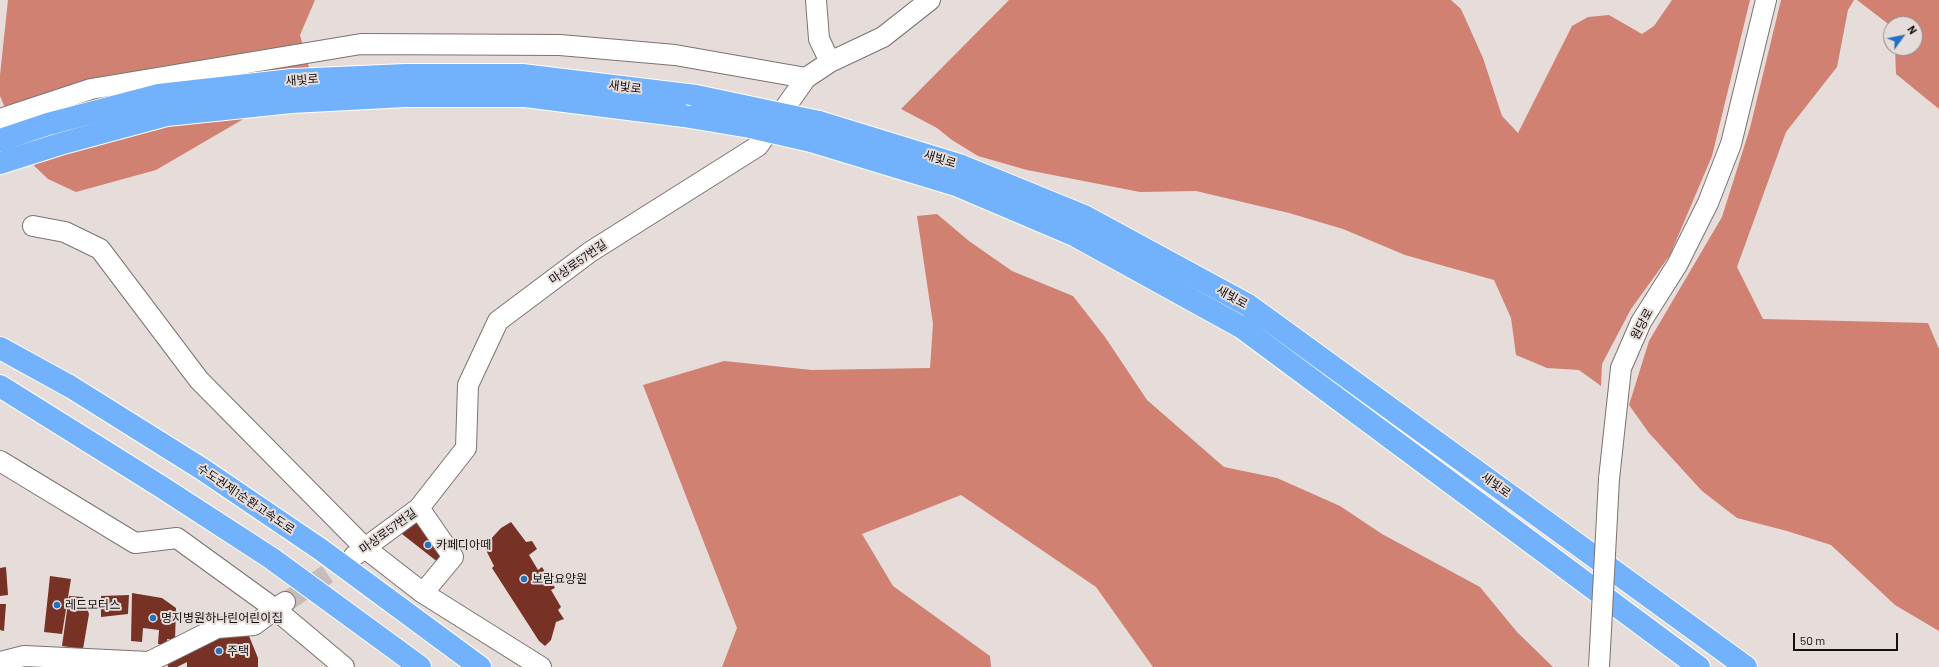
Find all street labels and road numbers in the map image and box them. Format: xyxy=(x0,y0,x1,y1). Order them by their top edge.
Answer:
street label: 새빛로 xyxy=(285,72,319,88)
street label: 새빛로 xyxy=(608,78,642,96)
street label: 새빛로 xyxy=(922,147,958,171)
street label: 마상로57번길 xyxy=(546,237,610,287)
street label: 새빛로 xyxy=(1214,283,1250,311)
street label: 원당로 xyxy=(1628,306,1656,342)
street label: 수도권제1순환고속도로 xyxy=(194,461,298,537)
street label: 새빛로 xyxy=(1478,469,1514,501)
street label: 마상로57번길 xyxy=(357,505,419,557)

